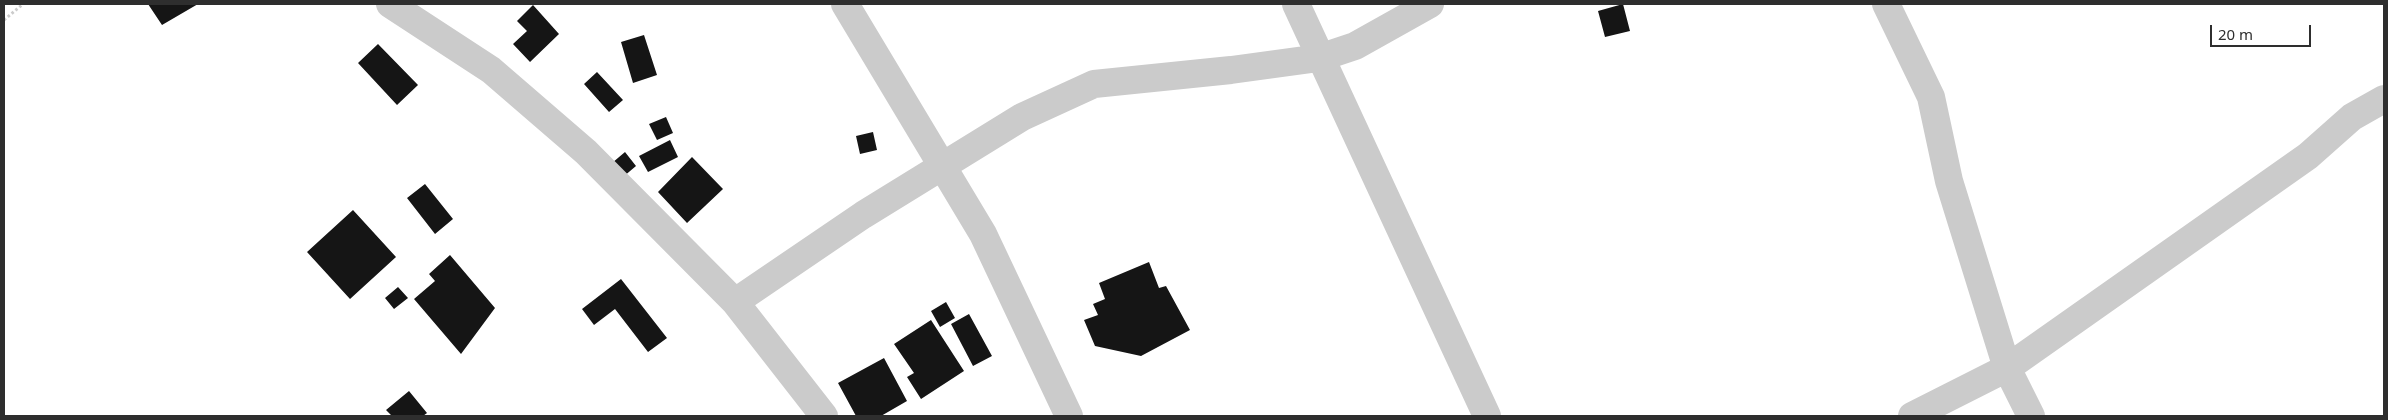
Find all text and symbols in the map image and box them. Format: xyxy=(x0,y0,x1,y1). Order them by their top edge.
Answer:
scale bar xyxy=(2213,15,2314,47)
text: 20 m xyxy=(2218,24,2253,44)

